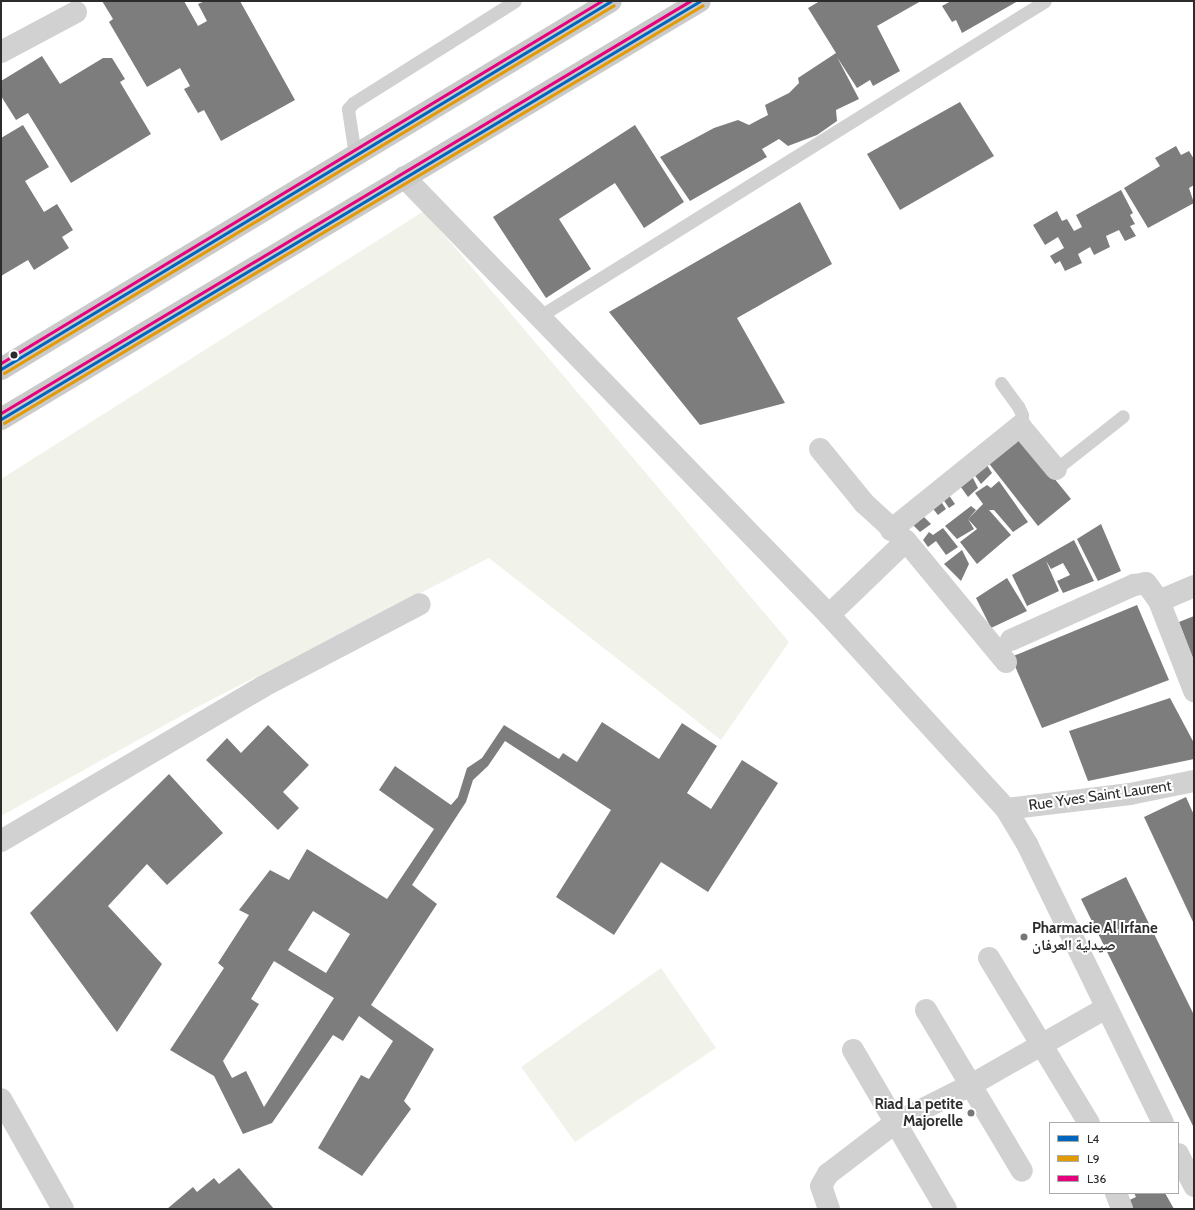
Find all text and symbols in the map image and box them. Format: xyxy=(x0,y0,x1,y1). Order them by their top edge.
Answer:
unlabelled marker xyxy=(9,350,19,360)
street label: Rue Yves Saint Laurent xyxy=(1027,777,1173,815)
place label: Pharmacie Al Irfane صيدلية العرفان xyxy=(1032,919,1158,954)
marker: Pharmacie Al Irfane صيدلية العرفان xyxy=(1019,932,1029,942)
place label: Riad La petite Majorelle xyxy=(874,1095,963,1130)
marker: Riad La petite Majorelle xyxy=(966,1108,976,1118)
legend xyxy=(1049,1122,1179,1194)
text: L4 xyxy=(1087,1131,1099,1146)
text: L9 xyxy=(1087,1151,1099,1166)
text: L36 xyxy=(1087,1171,1106,1186)

